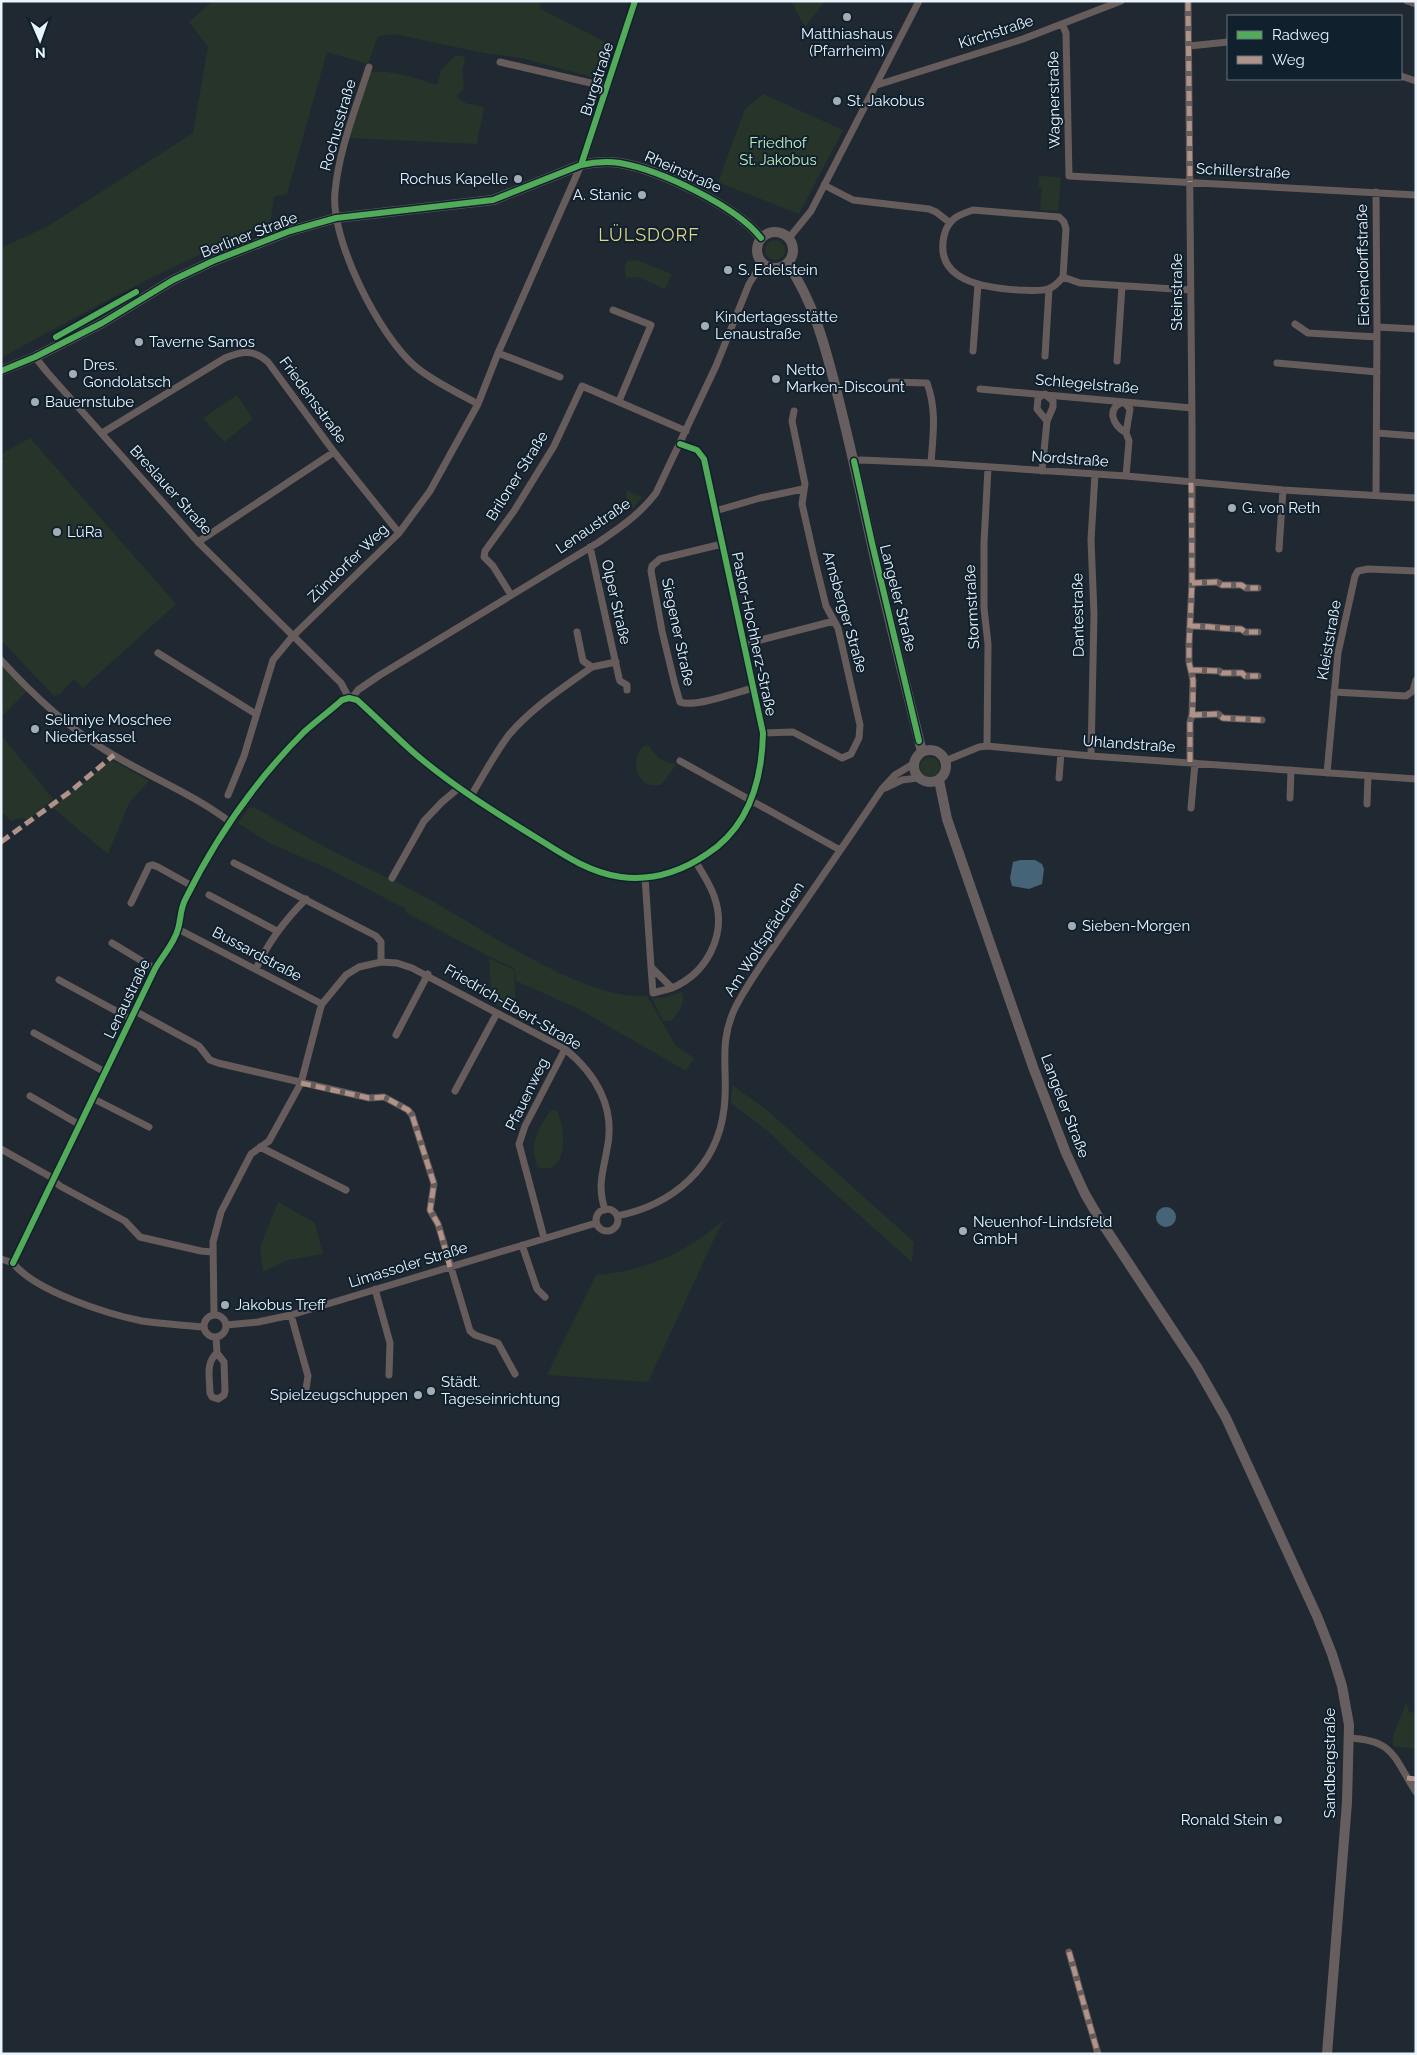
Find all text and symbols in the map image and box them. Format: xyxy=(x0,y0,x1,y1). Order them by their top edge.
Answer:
marker: Matthiashaus (Pfarrheim) xyxy=(841,11,853,23)
street label: Kirchstraße xyxy=(956,11,1036,53)
north arrow xyxy=(15,15,65,65)
legend xyxy=(1227,15,1402,80)
place label: Matthiashaus (Pfarrheim) xyxy=(801,25,893,60)
text: Radweg xyxy=(1272,26,1329,44)
street label: Burgstraße xyxy=(577,40,617,118)
text: N xyxy=(35,45,46,61)
street label: Wagnerstraße xyxy=(1044,51,1064,149)
text: Weg xyxy=(1272,51,1305,69)
street label: Rochusstraße xyxy=(316,77,360,173)
place label: St. Jakobus xyxy=(847,92,924,110)
marker: St. Jakobus xyxy=(831,95,843,107)
park label: Friedhof St. Jakobus xyxy=(739,134,817,169)
street label: Rheinstraße xyxy=(642,147,724,197)
street label: Schillerstraße xyxy=(1195,160,1291,182)
place label: Rochus Kapelle xyxy=(400,170,508,188)
marker: Rochus Kapelle xyxy=(512,173,524,185)
place label: A. Stanic xyxy=(573,186,632,204)
marker: A. Stanic xyxy=(636,189,648,201)
street label: Eichendorffstraße xyxy=(1353,204,1373,326)
street label: Berliner Straße xyxy=(198,208,300,262)
district label: LÜLSDORF xyxy=(598,224,700,245)
street label: Steinstraße xyxy=(1168,253,1186,331)
place label: S. Edelstein xyxy=(738,261,818,279)
marker: S. Edelstein xyxy=(722,264,734,276)
place label: Kindertagesstätte Lenaustraße xyxy=(715,308,838,343)
marker: Kindertagesstätte Lenaustraße xyxy=(699,320,711,332)
place label: Taverne Samos xyxy=(149,333,255,351)
marker: Taverne Samos xyxy=(133,336,145,348)
street label: Friedensstraße xyxy=(276,353,351,447)
place label: Dres. Gondolatsch xyxy=(83,356,171,391)
place label: Netto Marken-Discount xyxy=(786,361,905,396)
marker: Dres. Gondolatsch xyxy=(67,368,79,380)
street label: Schlegelstraße xyxy=(1034,371,1140,398)
marker: Netto Marken-Discount xyxy=(770,373,782,385)
place label: Bauernstube xyxy=(45,393,134,411)
marker: Bauernstube xyxy=(29,396,41,408)
street label: Briloner Straße xyxy=(482,428,552,524)
street label: Breslauer Straße xyxy=(126,442,216,539)
street label: Nordstraße xyxy=(1031,447,1109,471)
street label: Lenaustraße xyxy=(552,494,634,557)
place label: G. von Reth xyxy=(1242,499,1320,517)
marker: G. von Reth xyxy=(1226,502,1238,514)
street label: Zündorfer Weg xyxy=(304,520,392,606)
place label: LüRa xyxy=(67,523,102,541)
marker: LüRa xyxy=(51,526,63,538)
street label: Langeler Straße xyxy=(876,543,920,654)
street label: Arnsberger Straße xyxy=(819,549,871,675)
street label: Pastor-Hochherz-Straße xyxy=(728,550,780,718)
street label: Olper Straße xyxy=(597,558,635,646)
street label: Stormstraße xyxy=(961,564,983,650)
street label: Dantestraße xyxy=(1068,573,1088,657)
street label: Siegener Straße xyxy=(658,576,698,688)
street label: Kleiststraße xyxy=(1313,598,1345,681)
place label: Selimiye Moschee Niederkassel xyxy=(45,711,172,746)
marker: Selimiye Moschee Niederkassel xyxy=(29,723,41,735)
street label: Uhlandstraße xyxy=(1082,732,1176,756)
street label: Am Wolfspfädchen xyxy=(720,878,808,1000)
place label: Sieben-Morgen xyxy=(1082,917,1190,935)
marker: Sieben-Morgen xyxy=(1066,920,1078,932)
street label: Bussardstraße xyxy=(209,923,305,985)
street label: Lenaustraße xyxy=(100,956,154,1042)
street label: Friedrich-Ebert-Straße xyxy=(441,960,585,1054)
street label: Langeler Straße xyxy=(1037,1052,1093,1161)
street label: Pfauenweg xyxy=(502,1055,552,1133)
place label: Neuenhof-Lindsfeld GmbH xyxy=(973,1213,1112,1248)
marker: Neuenhof-Lindsfeld GmbH xyxy=(957,1225,969,1237)
street label: Limassoler Straße xyxy=(346,1238,470,1292)
place label: Jakobus Treff xyxy=(235,1296,326,1314)
marker: Jakobus Treff xyxy=(219,1299,231,1311)
place label: Städt. Tageseinrichtung xyxy=(441,1373,560,1408)
marker: Städt. Tageseinrichtung xyxy=(425,1385,437,1397)
place label: Spielzeugschuppen xyxy=(270,1386,408,1404)
marker: Spielzeugschuppen xyxy=(412,1389,424,1401)
street label: Sandbergstraße xyxy=(1321,1708,1339,1818)
place label: Ronald Stein xyxy=(1181,1811,1268,1829)
marker: Ronald Stein xyxy=(1272,1814,1284,1826)

